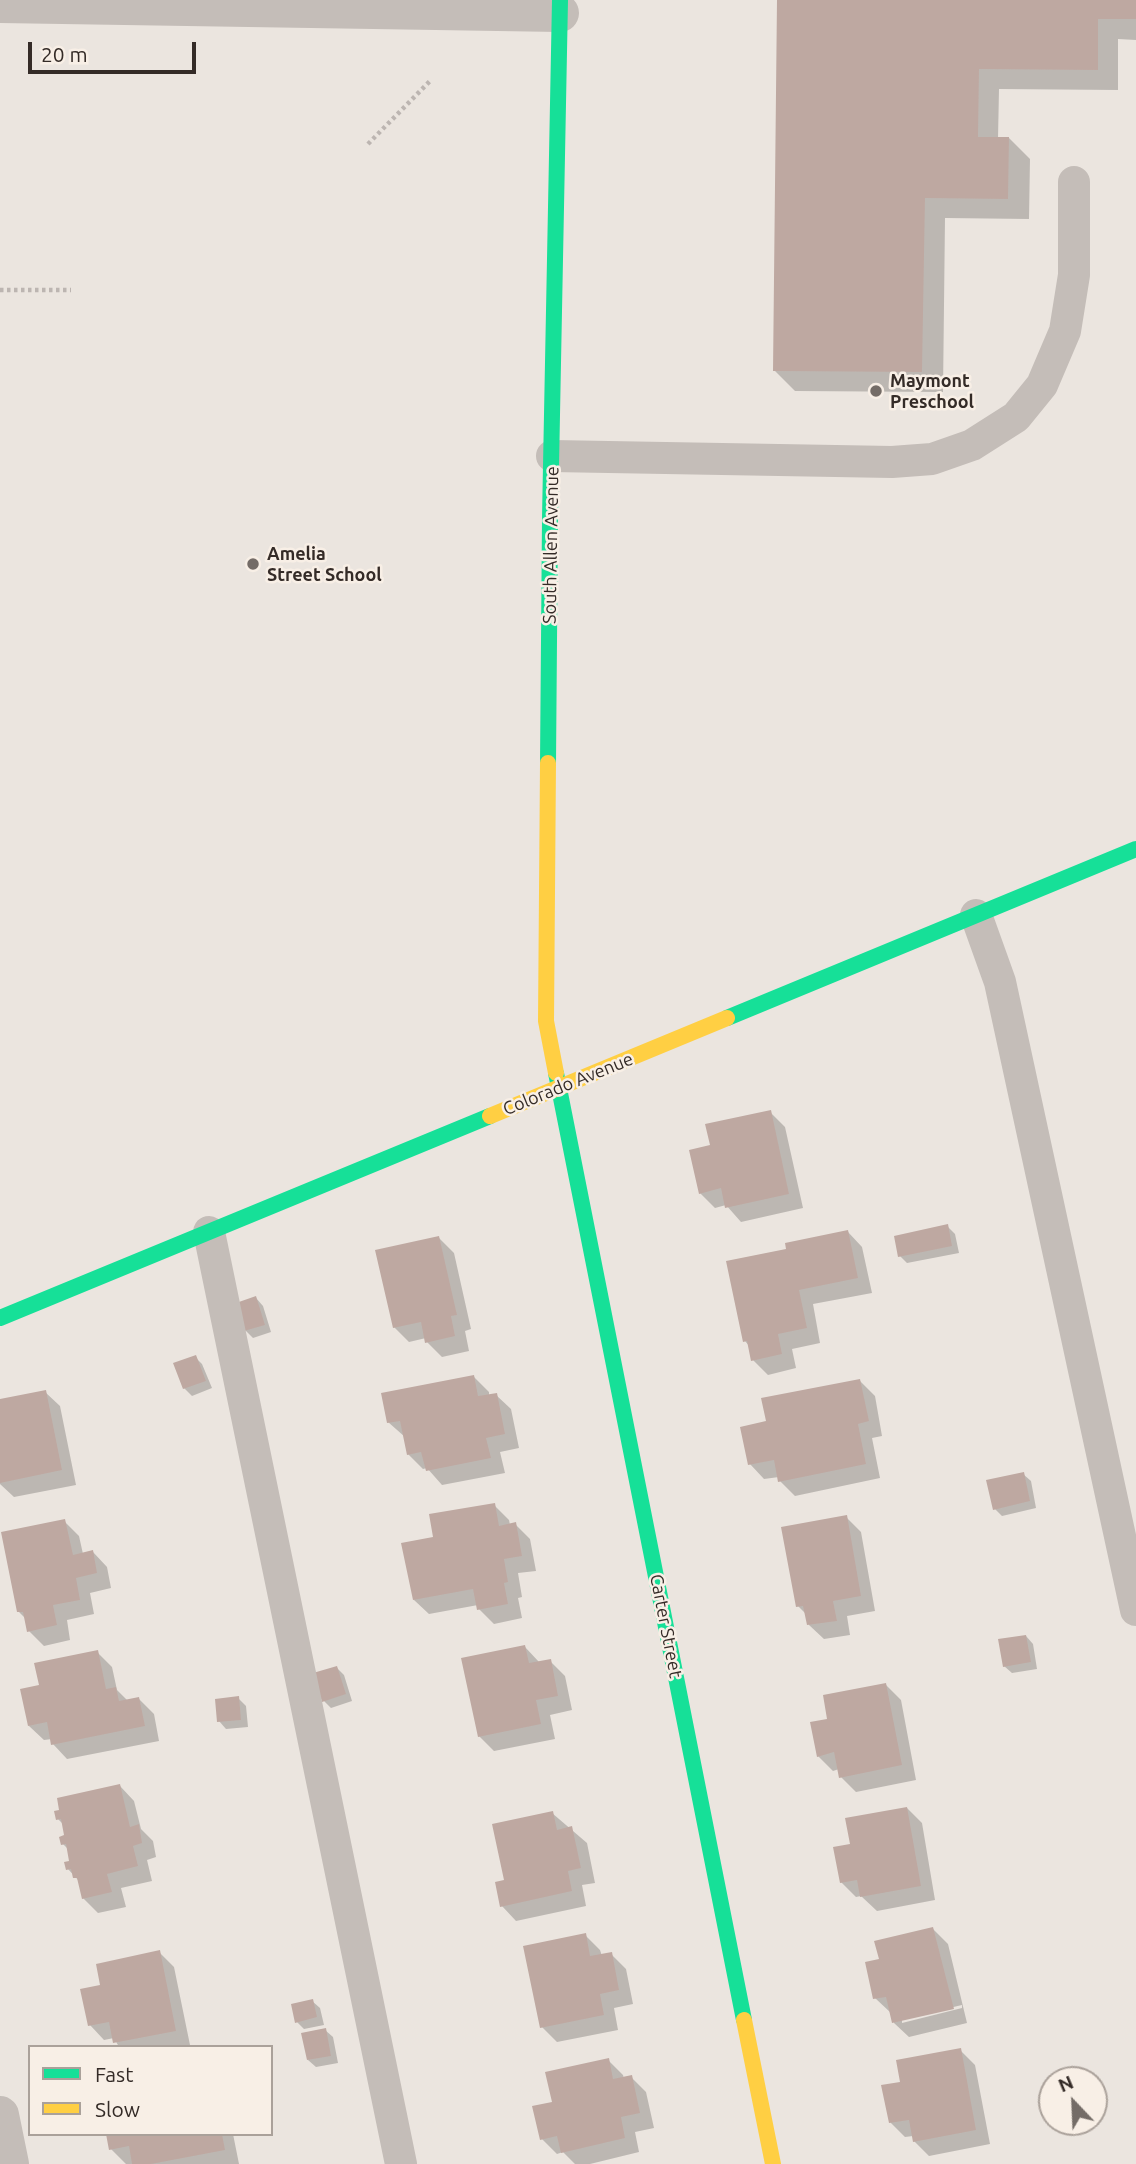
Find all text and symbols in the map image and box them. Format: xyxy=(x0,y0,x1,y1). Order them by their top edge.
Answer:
scale bar xyxy=(32,28,200,72)
text: 20 m xyxy=(41,42,88,66)
place label: Maymont Preschool xyxy=(890,370,974,412)
marker: Maymont Preschool xyxy=(868,383,884,399)
street label: South Allen Avenue xyxy=(539,466,563,624)
place label: Amelia Street School xyxy=(267,543,382,586)
marker: Amelia Street School xyxy=(245,556,261,572)
street label: Colorado Avenue xyxy=(500,1048,636,1120)
street label: Carter Street xyxy=(645,1572,687,1680)
legend xyxy=(28,2045,273,2136)
text: Fast xyxy=(95,2062,133,2086)
north arrow xyxy=(1038,2066,1108,2136)
text: N xyxy=(1055,2071,1076,2096)
text: Slow xyxy=(95,2097,140,2121)

